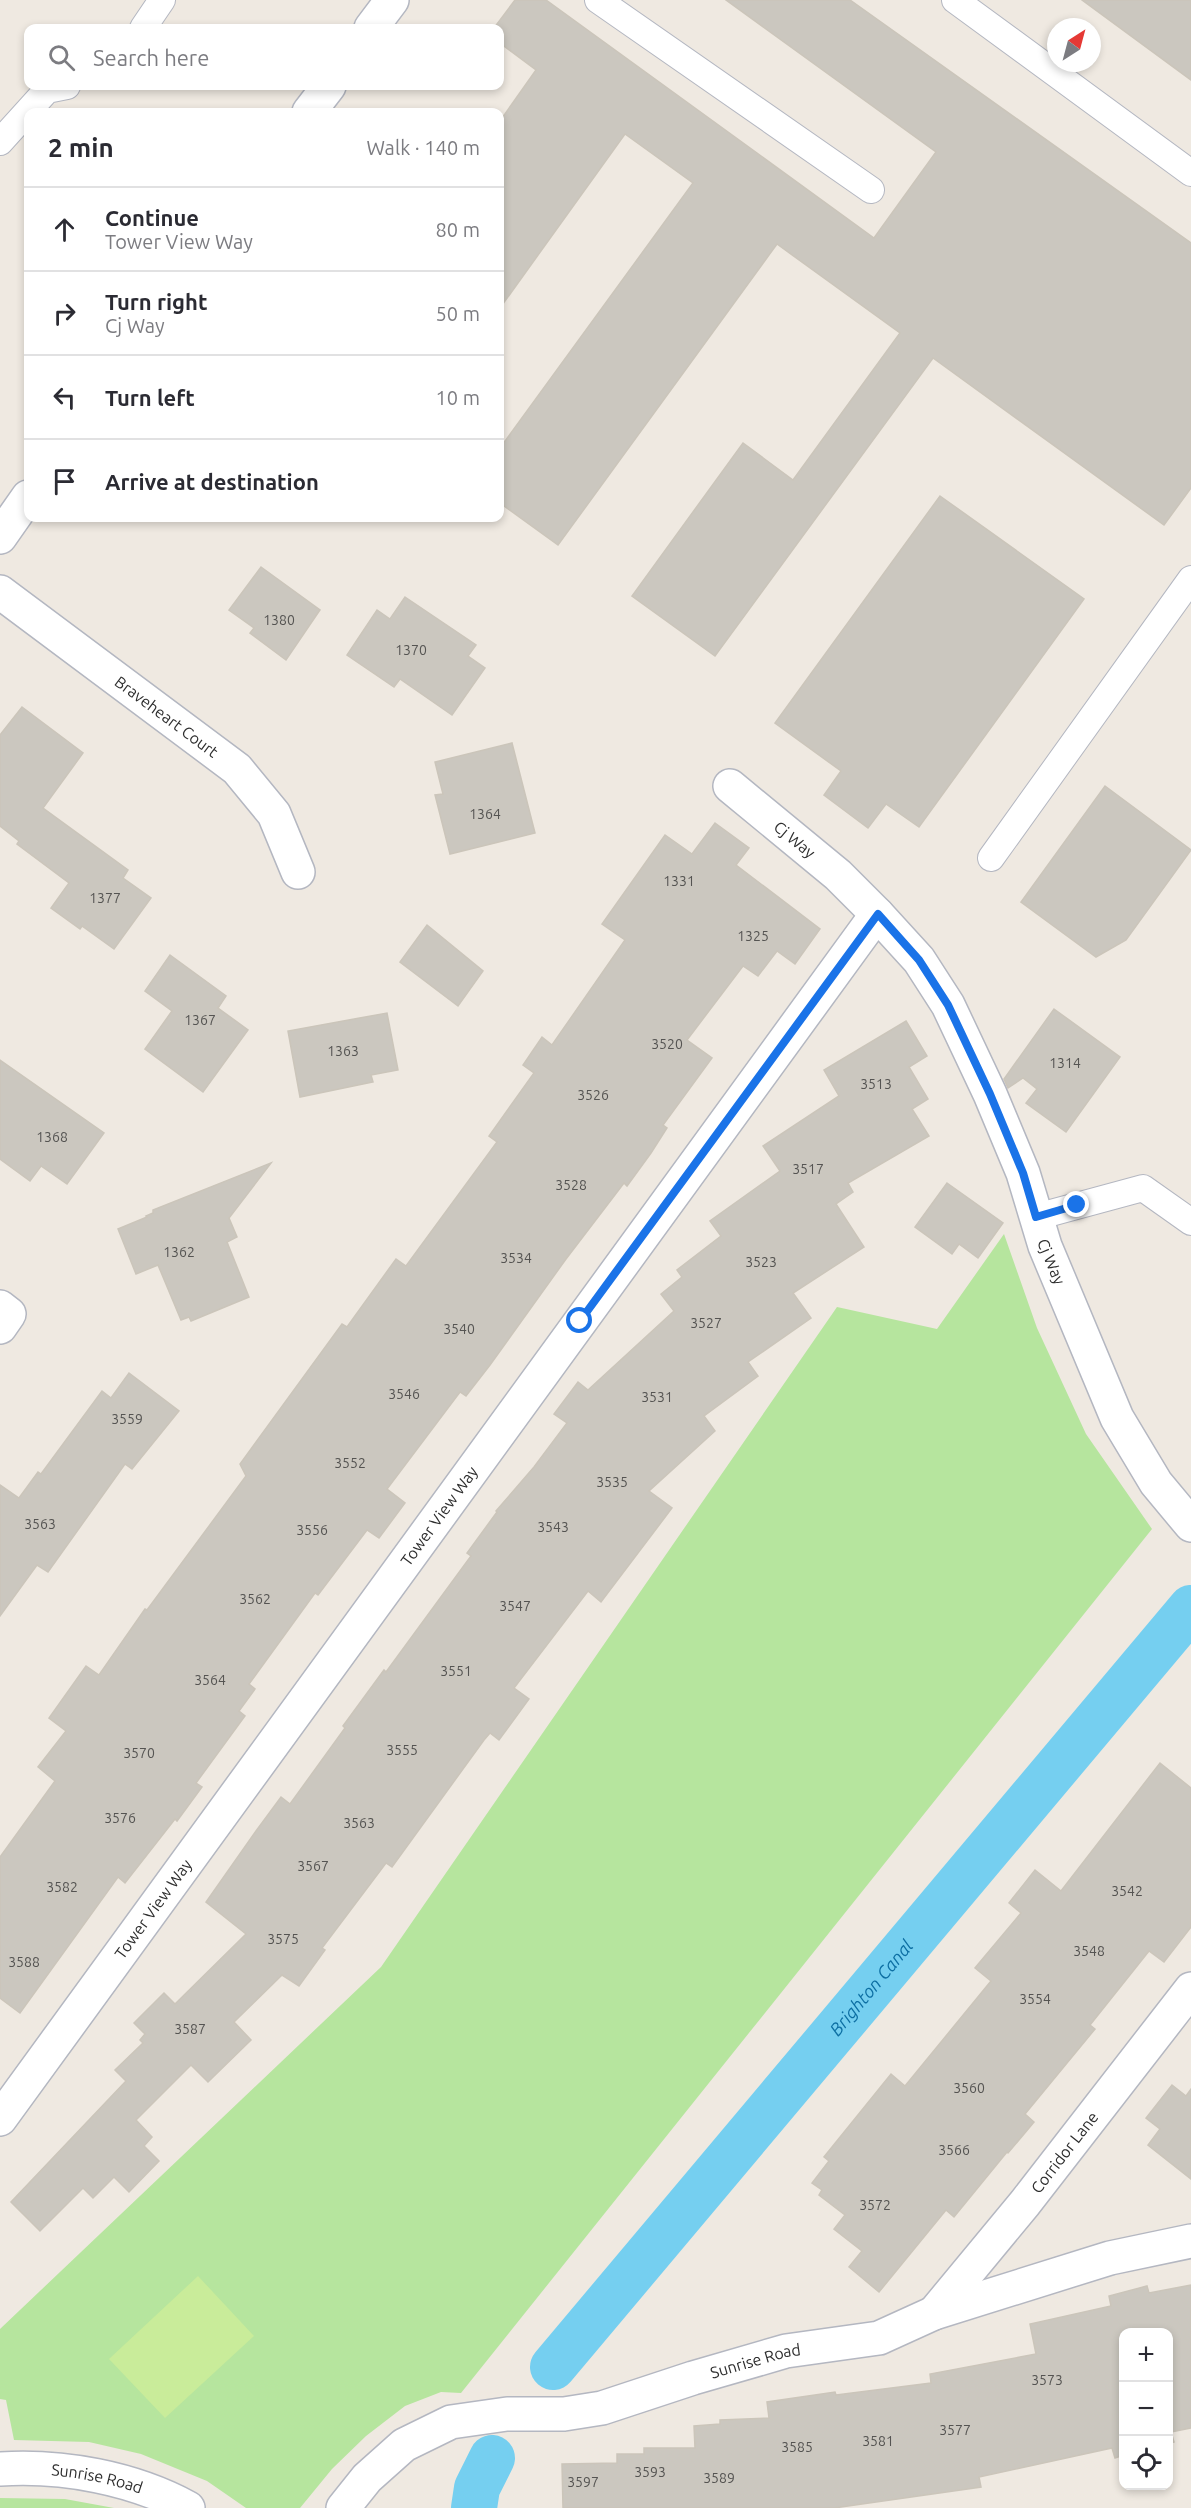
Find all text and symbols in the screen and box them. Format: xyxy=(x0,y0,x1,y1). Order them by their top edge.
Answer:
north arrow xyxy=(1047,18,1101,72)
search box xyxy=(24,24,504,90)
icon: search xyxy=(45,41,78,74)
text: Search here xyxy=(93,45,209,70)
text: 2 min xyxy=(48,133,114,162)
text: Walk · 140 m xyxy=(367,136,480,159)
text: Continue xyxy=(105,205,199,230)
icon: ahead xyxy=(48,213,81,246)
text: 80 m xyxy=(436,218,480,241)
text: Tower View Way xyxy=(105,230,253,253)
text: Turn right xyxy=(105,289,207,314)
icon: right xyxy=(48,297,81,330)
text: 50 m xyxy=(436,302,480,325)
text: Cj Way xyxy=(105,314,165,337)
icon: left xyxy=(48,381,81,414)
text: Turn left xyxy=(105,385,195,410)
text: 10 m xyxy=(436,386,480,409)
icon: arrive xyxy=(48,465,81,498)
text: Arrive at destination xyxy=(105,469,319,494)
house number: 1380 xyxy=(263,612,295,628)
house number: 1370 xyxy=(395,642,427,658)
street label: Braveheart Court xyxy=(112,672,222,761)
house number: 1364 xyxy=(469,806,501,822)
street label: Cj Way xyxy=(771,817,819,862)
house number: 1331 xyxy=(663,873,695,889)
house number: 1377 xyxy=(89,890,121,906)
house number: 1325 xyxy=(737,928,769,944)
house number: 1367 xyxy=(184,1012,216,1028)
house number: 3520 xyxy=(651,1036,683,1052)
house number: 1363 xyxy=(327,1043,359,1059)
house number: 1314 xyxy=(1049,1055,1081,1071)
house number: 3513 xyxy=(860,1076,892,1092)
house number: 3526 xyxy=(577,1087,609,1103)
house number: 1368 xyxy=(36,1129,68,1145)
house number: 3517 xyxy=(792,1161,824,1177)
house number: 3528 xyxy=(555,1177,587,1193)
route end xyxy=(1063,1191,1089,1217)
street label: Cj Way xyxy=(1034,1237,1069,1287)
house number: 1362 xyxy=(163,1244,195,1260)
house number: 3534 xyxy=(500,1250,532,1266)
house number: 3523 xyxy=(745,1254,777,1270)
route start xyxy=(566,1307,592,1333)
house number: 3527 xyxy=(690,1315,722,1331)
house number: 3540 xyxy=(443,1321,475,1337)
house number: 3546 xyxy=(388,1386,420,1402)
house number: 3531 xyxy=(641,1389,673,1405)
house number: 3559 xyxy=(111,1411,143,1427)
house number: 3552 xyxy=(334,1455,366,1471)
street label: Tower View Way xyxy=(397,1462,481,1569)
house number: 3535 xyxy=(596,1474,628,1490)
house number: 3563 xyxy=(24,1516,56,1532)
house number: 3543 xyxy=(537,1519,569,1535)
house number: 3556 xyxy=(296,1522,328,1538)
house number: 3562 xyxy=(239,1591,271,1607)
house number: 3547 xyxy=(499,1598,531,1614)
house number: 3551 xyxy=(440,1663,472,1679)
house number: 3564 xyxy=(194,1672,226,1688)
house number: 3555 xyxy=(386,1742,418,1758)
house number: 3570 xyxy=(123,1745,155,1761)
house number: 3576 xyxy=(104,1810,136,1826)
house number: 3563 xyxy=(343,1815,375,1831)
street label: Tower View Way xyxy=(111,1855,195,1962)
house number: 3567 xyxy=(297,1858,329,1874)
house number: 3582 xyxy=(46,1879,78,1895)
house number: 3542 xyxy=(1111,1883,1143,1899)
house number: 3575 xyxy=(267,1931,299,1947)
water label: Brighton Canal xyxy=(825,1936,917,2039)
house number: 3548 xyxy=(1073,1943,1105,1959)
house number: 3588 xyxy=(8,1954,40,1970)
house number: 3554 xyxy=(1019,1991,1051,2007)
house number: 3587 xyxy=(174,2021,206,2037)
house number: 3560 xyxy=(953,2080,985,2096)
street label: Corridor Lane xyxy=(1027,2108,1102,2197)
house number: 3566 xyxy=(938,2142,970,2158)
house number: 3572 xyxy=(859,2197,891,2213)
map controls xyxy=(1119,2328,1173,2490)
button: + xyxy=(1119,2328,1173,2382)
street label: Sunrise Road xyxy=(708,2340,802,2382)
house number: 3573 xyxy=(1031,2372,1063,2388)
button: − xyxy=(1119,2382,1173,2436)
house number: 3577 xyxy=(939,2422,971,2438)
house number: 3581 xyxy=(862,2433,894,2449)
button: locate xyxy=(1119,2436,1173,2490)
house number: 3585 xyxy=(781,2439,813,2455)
street label: Sunrise Road xyxy=(51,2460,145,2497)
house number: 3593 xyxy=(634,2464,666,2480)
house number: 3589 xyxy=(703,2470,735,2486)
house number: 3597 xyxy=(567,2474,599,2490)

